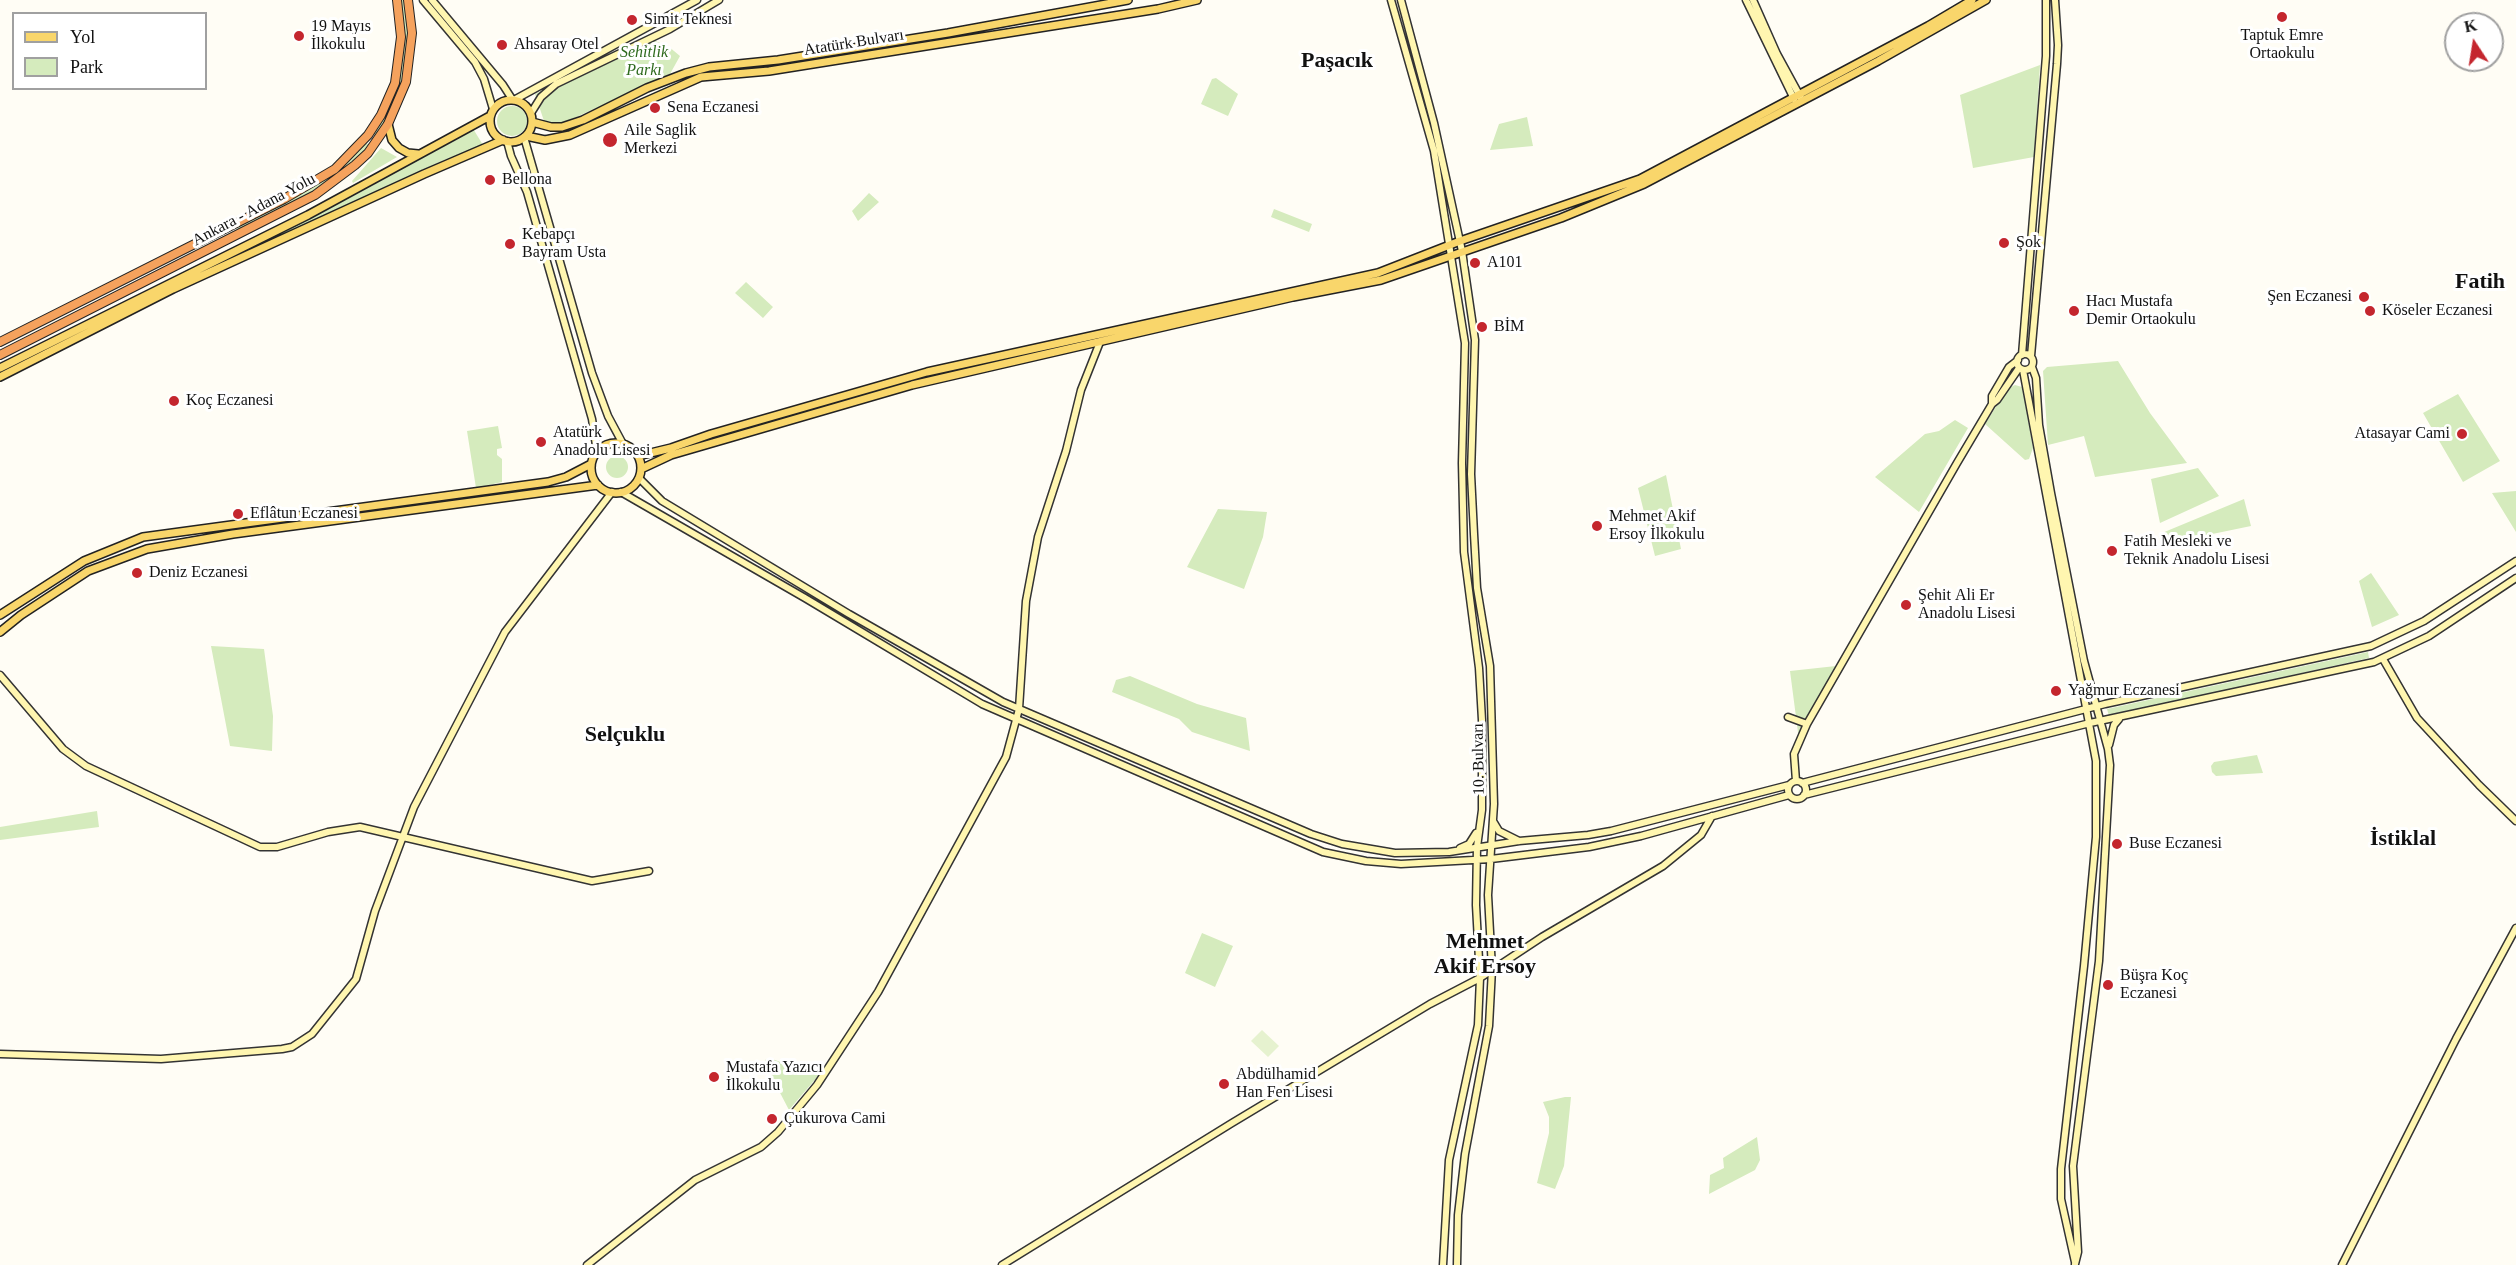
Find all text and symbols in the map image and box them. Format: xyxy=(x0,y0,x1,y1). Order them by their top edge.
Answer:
place label: Simit Teknesi xyxy=(644,10,732,30)
marker: Taptuk Emre Ortaokulu xyxy=(2275,10,2289,24)
legend xyxy=(12,12,207,90)
north arrow xyxy=(2444,12,2504,72)
marker: Simit Teknesi xyxy=(625,13,639,27)
text: K xyxy=(2463,16,2478,35)
place label: 19 Mayıs İlkokulu xyxy=(311,17,371,55)
street label: Atatürk Bulvarı xyxy=(803,26,905,60)
place label: Taptuk Emre Ortaokulu xyxy=(2241,26,2323,64)
text: Yol xyxy=(70,27,95,47)
marker: 19 Mayıs İlkokulu xyxy=(292,29,306,43)
place label: Ahsaray Otel xyxy=(514,35,599,55)
marker: Ahsaray Otel xyxy=(495,38,509,52)
park label: Sehitlik Parkı xyxy=(620,43,668,81)
district label: Paşacık xyxy=(1301,48,1373,74)
text: Park xyxy=(70,57,103,77)
place label: Sena Eczanesi xyxy=(667,98,759,118)
marker: Sena Eczanesi xyxy=(648,101,662,115)
place label: Aile Saglik Merkezi xyxy=(624,121,696,159)
marker: Aile Saglik Merkezi xyxy=(601,131,619,149)
street label: Ankara - Adana Yolu xyxy=(189,169,319,251)
place label: Bellona xyxy=(502,170,552,190)
marker: Bellona xyxy=(483,173,497,187)
place label: Kebapçı Bayram Usta xyxy=(522,225,606,263)
place label: Şok xyxy=(2016,233,2041,253)
marker: Şok xyxy=(1997,236,2011,250)
marker: Kebapçı Bayram Usta xyxy=(503,237,517,251)
place label: A101 xyxy=(1487,253,1523,273)
marker: A101 xyxy=(1468,256,1482,270)
district label: Fatih xyxy=(2455,269,2505,295)
place label: Şen Eczanesi xyxy=(2267,287,2352,307)
marker: Şen Eczanesi xyxy=(2357,290,2371,304)
place label: Hacı Mustafa Demir Ortaokulu xyxy=(2086,292,2196,330)
place label: Köseler Eczanesi xyxy=(2382,301,2493,321)
marker: Hacı Mustafa Demir Ortaokulu xyxy=(2067,304,2081,318)
marker: Köseler Eczanesi xyxy=(2363,304,2377,318)
place label: BİM xyxy=(1494,317,1524,337)
marker: BİM xyxy=(1475,320,1489,334)
place label: Koç Eczanesi xyxy=(186,391,274,411)
marker: Koç Eczanesi xyxy=(167,394,181,408)
place label: Atatürk Anadolu Lisesi xyxy=(553,423,650,461)
place label: Atasayar Cami xyxy=(2354,424,2450,444)
marker: Atasayar Cami xyxy=(2455,427,2469,441)
marker: Atatürk Anadolu Lisesi xyxy=(534,435,548,449)
place label: Eflâtun Eczanesi xyxy=(250,504,358,524)
marker: Eflâtun Eczanesi xyxy=(231,507,245,521)
place label: Mehmet Akif Ersoy İlkokulu xyxy=(1609,507,1705,545)
marker: Mehmet Akif Ersoy İlkokulu xyxy=(1590,519,1604,533)
place label: Fatih Mesleki ve Teknik Anadolu Lisesi xyxy=(2124,532,2270,570)
marker: Fatih Mesleki ve Teknik Anadolu Lisesi xyxy=(2105,544,2119,558)
place label: Deniz Eczanesi xyxy=(149,563,248,583)
marker: Deniz Eczanesi xyxy=(130,566,144,580)
place label: Şehit Ali Er Anadolu Lisesi xyxy=(1918,586,2015,624)
marker: Şehit Ali Er Anadolu Lisesi xyxy=(1899,598,1913,612)
place label: Yağmur Eczanesi xyxy=(2068,681,2180,701)
marker: Yağmur Eczanesi xyxy=(2049,684,2063,698)
district label: Selçuklu xyxy=(585,722,665,748)
street label: 10. Bulvarı xyxy=(1469,723,1489,795)
district label: İstiklal xyxy=(2370,826,2436,852)
place label: Buse Eczanesi xyxy=(2129,834,2222,854)
marker: Buse Eczanesi xyxy=(2110,837,2124,851)
district label: Mehmet Akif Ersoy xyxy=(1434,929,1536,980)
place label: Büşra Koç Eczanesi xyxy=(2120,966,2188,1004)
marker: Büşra Koç Eczanesi xyxy=(2101,978,2115,992)
place label: Mustafa Yazıcı İlkokulu xyxy=(726,1058,823,1096)
place label: Abdülhamid Han Fen Lisesi xyxy=(1236,1065,1333,1103)
marker: Mustafa Yazıcı İlkokulu xyxy=(707,1070,721,1084)
marker: Abdülhamid Han Fen Lisesi xyxy=(1217,1077,1231,1091)
place label: Çukurova Cami xyxy=(784,1109,886,1129)
marker: Çukurova Cami xyxy=(765,1112,779,1126)

